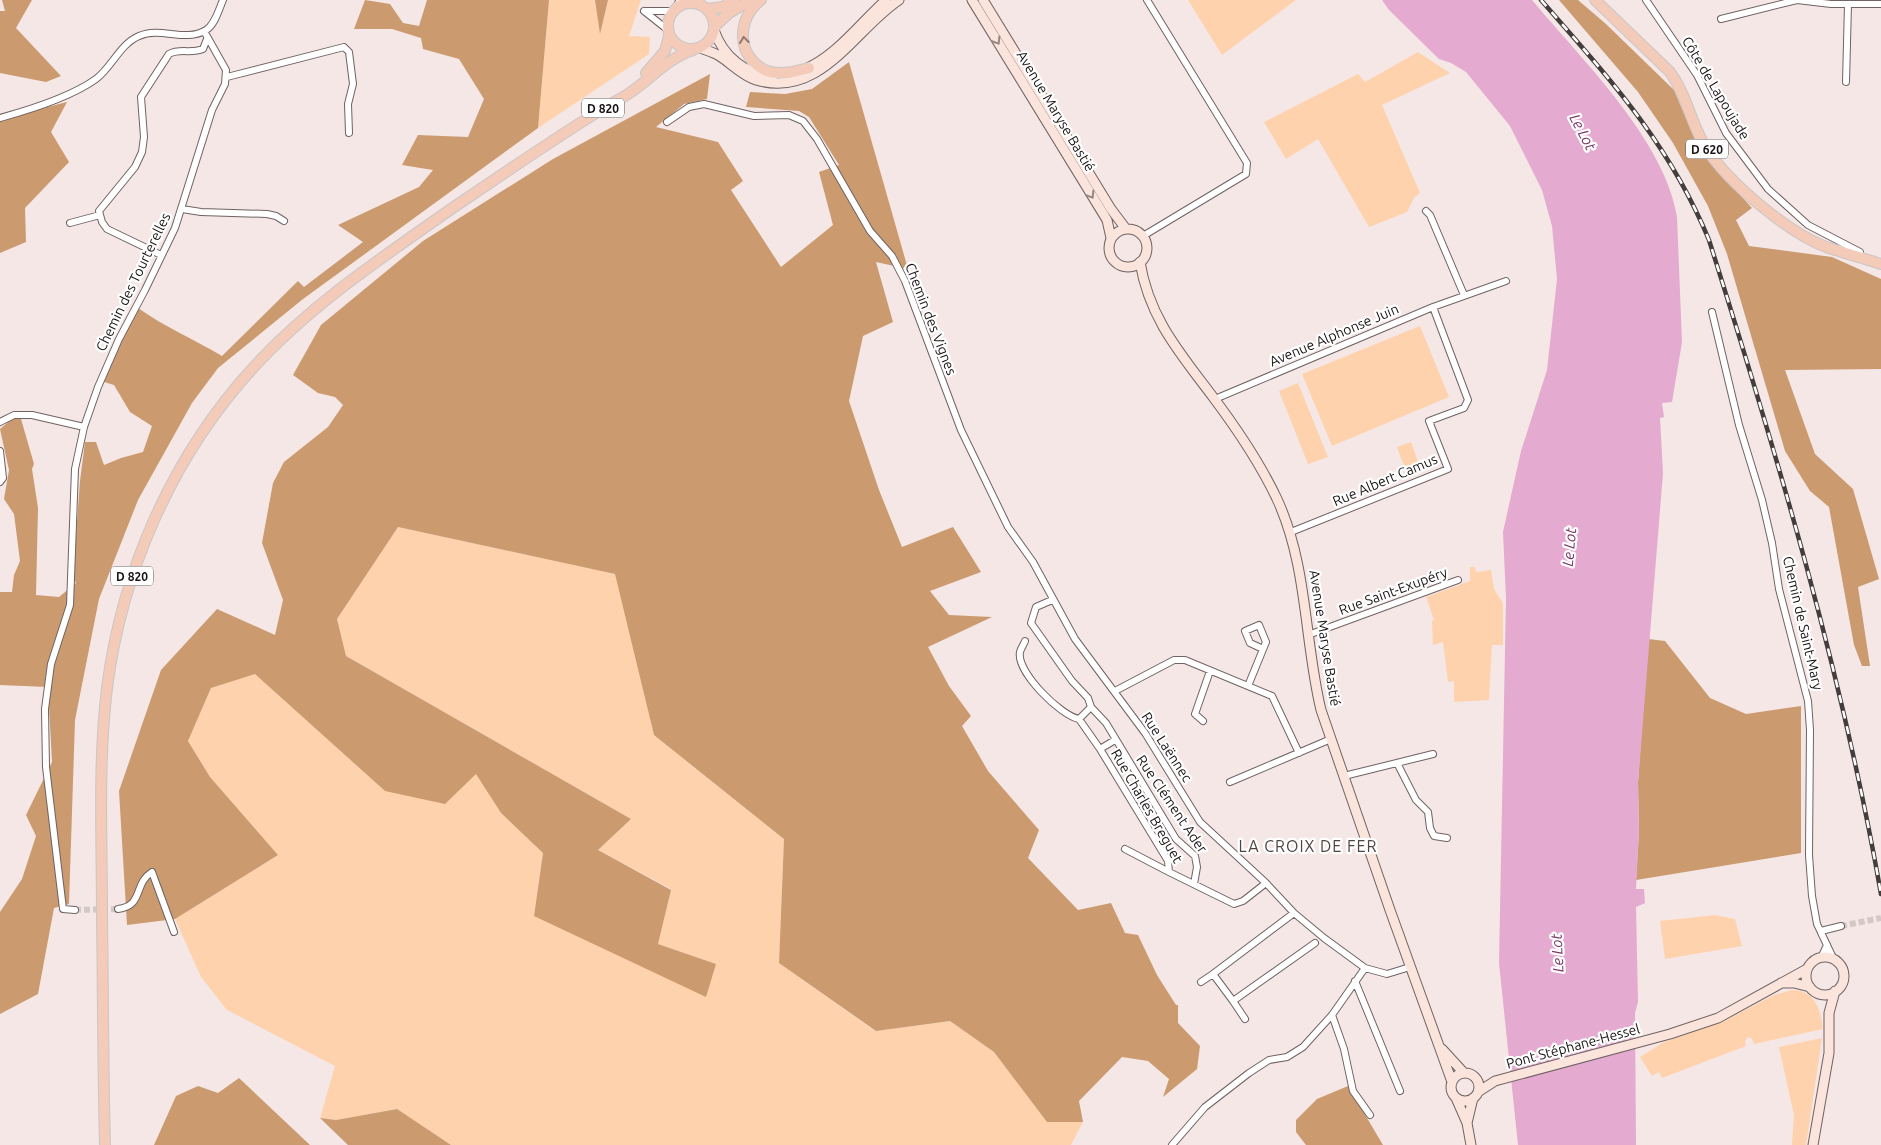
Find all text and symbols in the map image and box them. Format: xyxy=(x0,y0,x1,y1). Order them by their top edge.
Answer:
street label: Côte de Lapoujade xyxy=(1679,34,1753,142)
one-way arrow xyxy=(739,36,750,44)
one-way arrow xyxy=(991,36,1001,45)
street label: Avenue Maryse Bastié xyxy=(1014,48,1098,174)
road number: D 820 xyxy=(582,99,624,118)
water label: Le Lot xyxy=(1566,111,1600,153)
road number: D 620 xyxy=(1686,140,1728,158)
one-way arrow xyxy=(1085,189,1095,198)
street label: Chemin des Tourterelles xyxy=(92,210,174,354)
street label: Chemin des Vignes xyxy=(902,261,960,377)
street label: Avenue Alphonse Juin xyxy=(1267,301,1401,369)
street label: Rue Albert Camus xyxy=(1330,451,1440,509)
water label: Le Lot xyxy=(1559,527,1579,567)
street label: Chemin de Saint-Mary xyxy=(1780,554,1826,692)
street label: Rue Saint-Exupéry xyxy=(1337,564,1450,618)
road number: D 820 xyxy=(111,566,153,586)
street label: Avenue Maryse Bastié xyxy=(1306,569,1344,707)
street label: Rue Laënnec xyxy=(1139,709,1196,785)
street label: Rue Charles Breguet xyxy=(1108,746,1186,866)
street label: Rue Clément Ader xyxy=(1133,752,1211,856)
district label: LA CROIX DE FER xyxy=(1239,837,1377,855)
water label: Le Lot xyxy=(1547,933,1566,973)
street label: Pont Stéphane-Hessel xyxy=(1504,1020,1642,1072)

